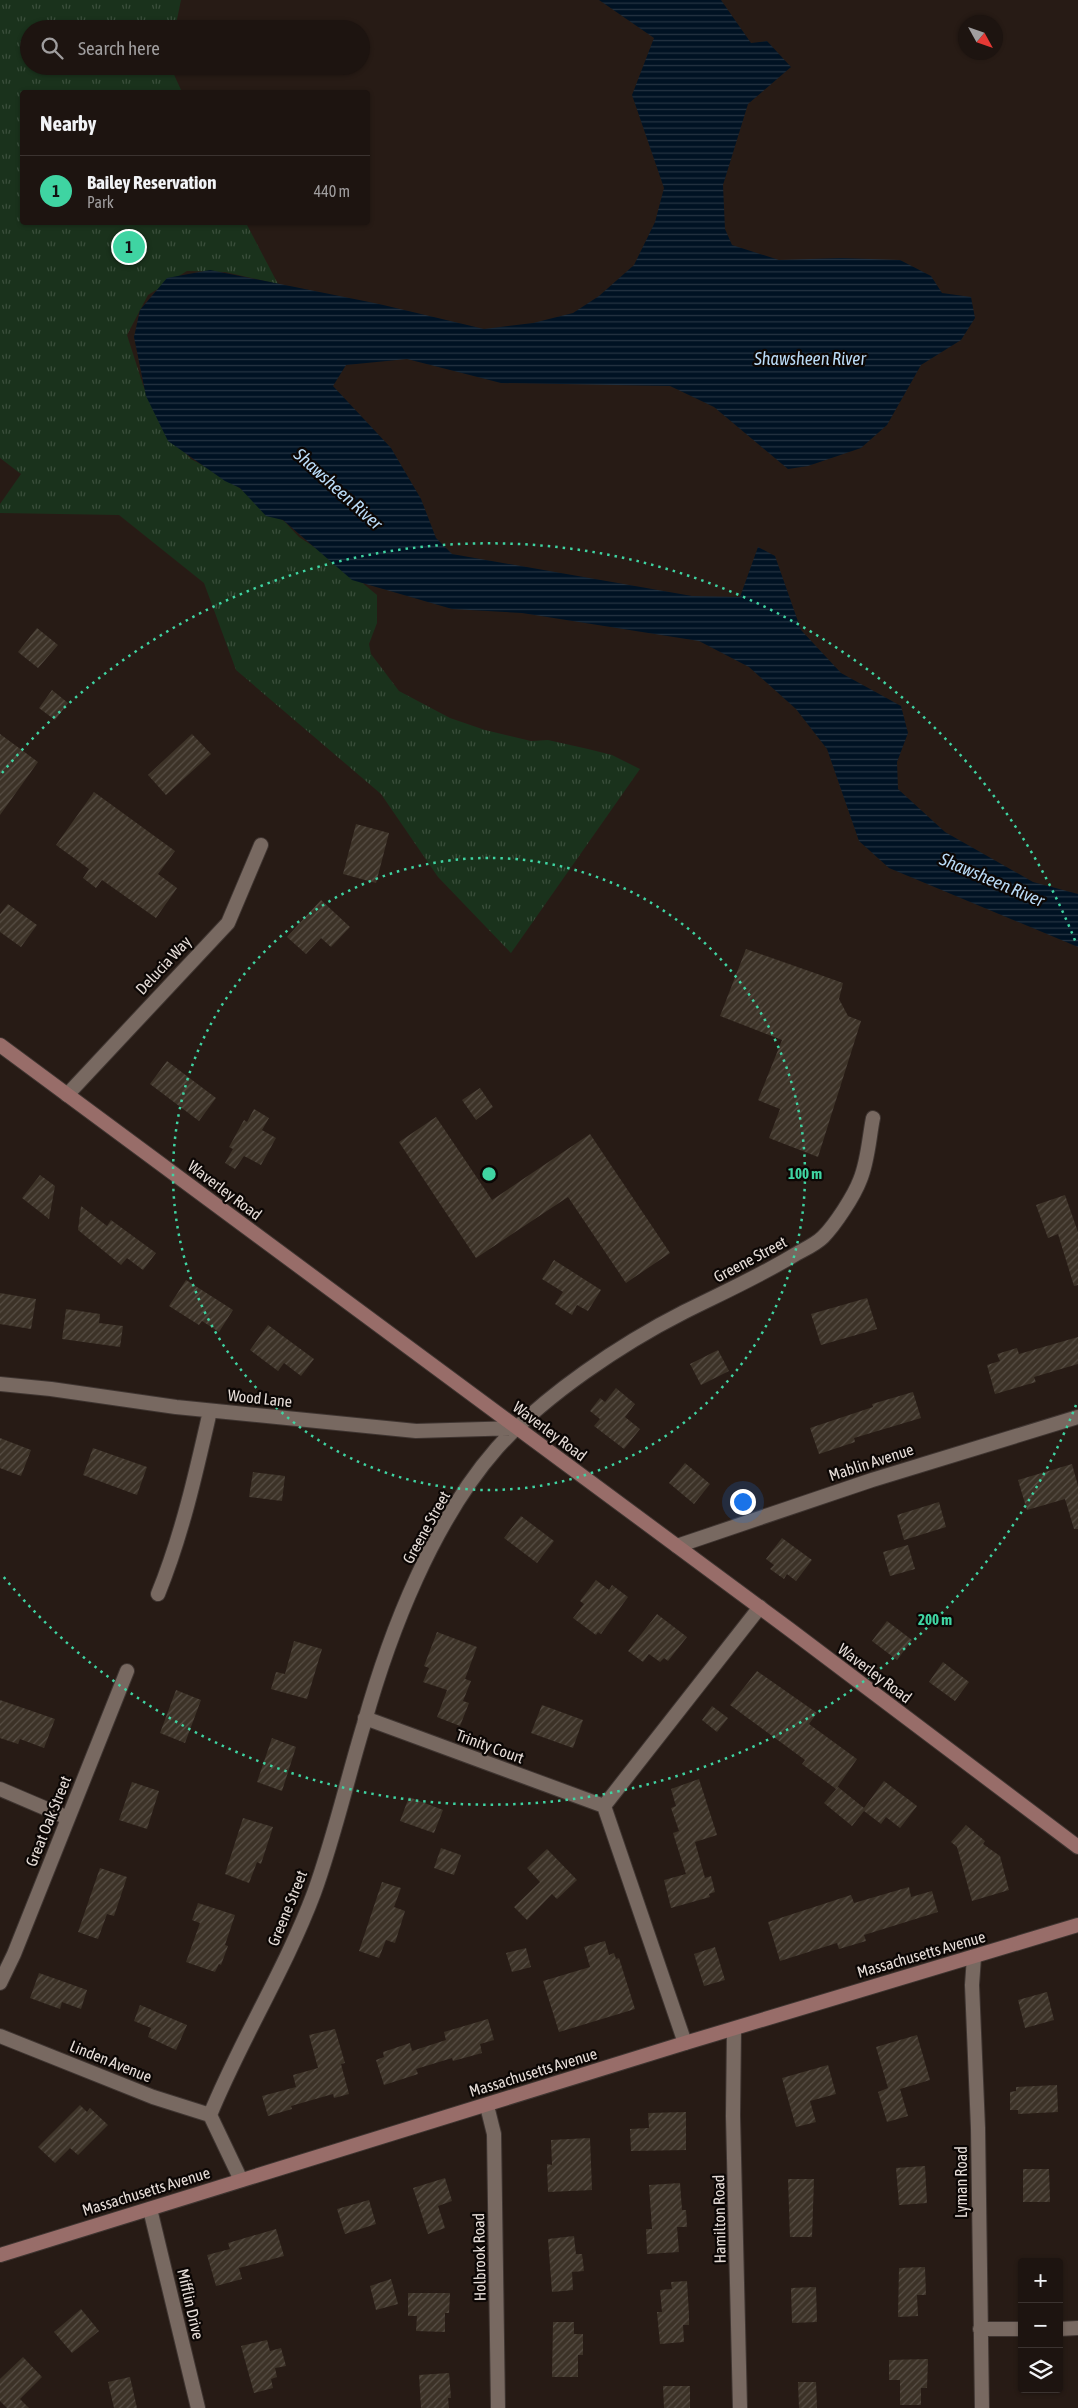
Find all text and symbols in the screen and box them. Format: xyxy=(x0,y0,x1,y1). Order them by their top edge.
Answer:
north arrow xyxy=(958,15,1003,60)
search box xyxy=(20,20,370,75)
icon: search xyxy=(38,34,66,62)
text: Search here xyxy=(78,37,160,59)
text: Nearby xyxy=(40,111,96,135)
text: Bailey Reservation xyxy=(87,171,216,193)
text: 1 xyxy=(52,182,60,200)
text: 440 m xyxy=(314,182,350,200)
text: Park xyxy=(87,193,114,211)
pin: 1 xyxy=(113,228,145,266)
water label: Shawsheen River xyxy=(753,348,866,369)
water label: Shawsheen River xyxy=(289,443,387,534)
water label: Shawsheen River xyxy=(936,848,1048,911)
street label: Delucia Way xyxy=(132,932,195,998)
street label: Waverley Road xyxy=(184,1156,265,1224)
centre of rings xyxy=(480,1165,498,1183)
text: 100 m xyxy=(788,1165,822,1182)
street label: Greene Street xyxy=(710,1232,790,1286)
street label: Wood Lane xyxy=(227,1386,293,1410)
street label: Waverley Road xyxy=(509,1397,590,1465)
street label: Mablin Avenue xyxy=(826,1440,916,1484)
street label: Greene Street xyxy=(399,1487,453,1566)
your location xyxy=(730,1489,756,1515)
text: 200 m xyxy=(918,1611,952,1628)
street label: Waverley Road xyxy=(834,1639,915,1707)
street label: Trinity Court xyxy=(453,1725,527,1768)
street label: Great Oak Street xyxy=(22,1773,74,1869)
street label: Greene Street xyxy=(264,1867,310,1948)
street label: Massachusetts Avenue xyxy=(855,1927,987,1981)
street label: Linden Avenue xyxy=(67,2036,155,2086)
street label: Massachusetts Avenue xyxy=(467,2044,599,2100)
street label: Lyman Road xyxy=(952,2146,971,2218)
street label: Massachusetts Avenue xyxy=(80,2163,212,2219)
street label: Hamilton Road xyxy=(709,2175,729,2263)
street label: Holbrook Road xyxy=(469,2213,489,2301)
map controls xyxy=(1018,2258,1063,2393)
button: + xyxy=(1018,2258,1063,2303)
street label: Mifflin Drive xyxy=(174,2267,208,2341)
button: − xyxy=(1018,2303,1063,2348)
button: layers xyxy=(1018,2348,1063,2393)

